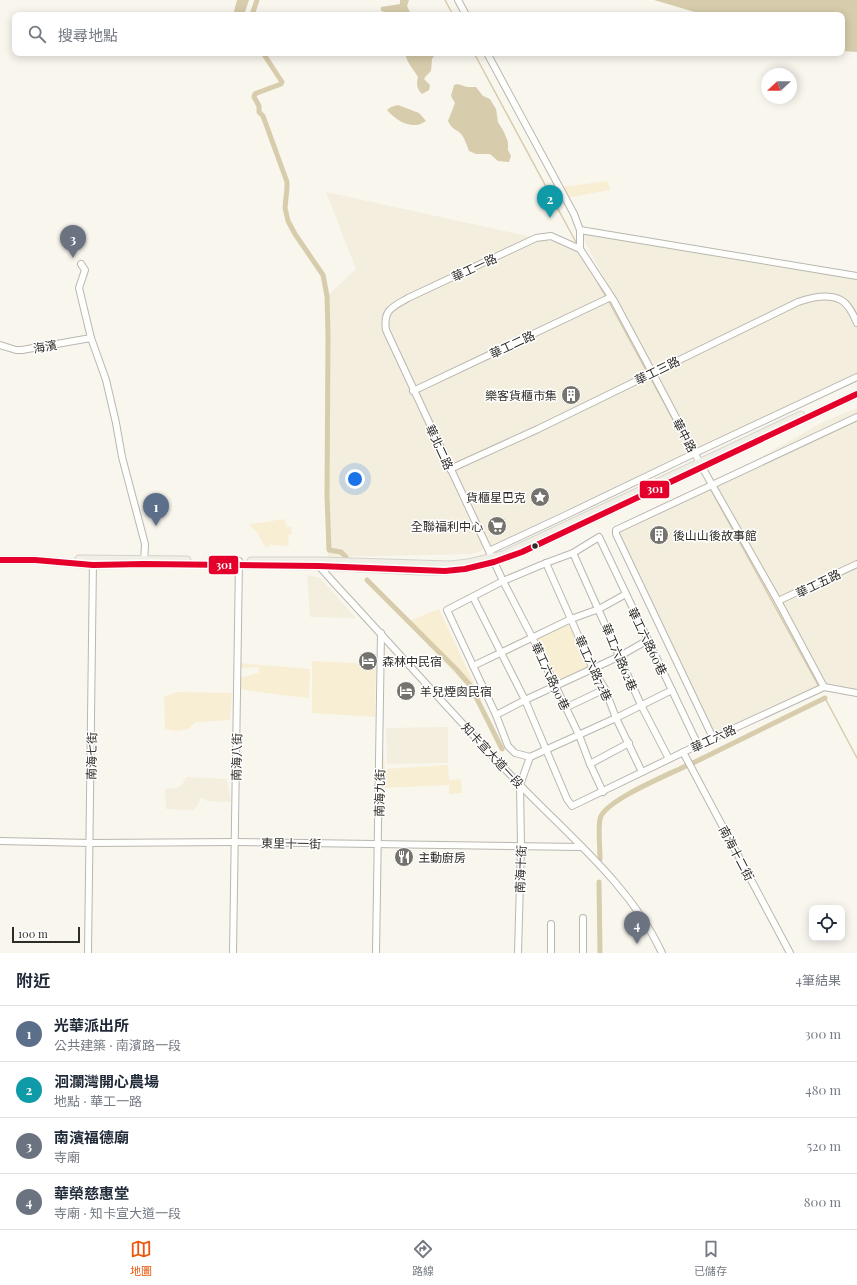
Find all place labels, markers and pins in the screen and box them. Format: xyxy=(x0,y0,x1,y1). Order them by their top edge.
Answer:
pin: 2 xyxy=(537,185,563,218)
pin: 3 xyxy=(60,225,86,258)
building icon: 樂客貨櫃市集 xyxy=(560,384,582,406)
place label: 樂客貨櫃市集 xyxy=(485,387,557,403)
place icon: 貨櫃星巴克 xyxy=(529,486,551,508)
place label: 貨櫃星巴克 xyxy=(466,489,526,505)
pin: 1 xyxy=(143,493,169,526)
supermarket icon: 全聯福利中心 xyxy=(486,515,508,537)
place label: 全聯福利中心 xyxy=(411,518,483,534)
building icon: 後山山後故事館 xyxy=(648,524,670,546)
place label: 後山山後故事館 xyxy=(673,527,757,543)
unlabelled marker xyxy=(530,541,540,551)
hotel icon: 森林中民宿 xyxy=(357,650,379,672)
place label: 森林中民宿 xyxy=(382,653,442,669)
hotel icon: 羊兒煙囪民宿 xyxy=(395,680,417,702)
place label: 羊兒煙囪民宿 xyxy=(420,683,492,699)
restaurant icon: 主動廚房 xyxy=(393,846,415,868)
place label: 主動廚房 xyxy=(418,849,466,865)
pin: 4 xyxy=(624,911,650,944)

